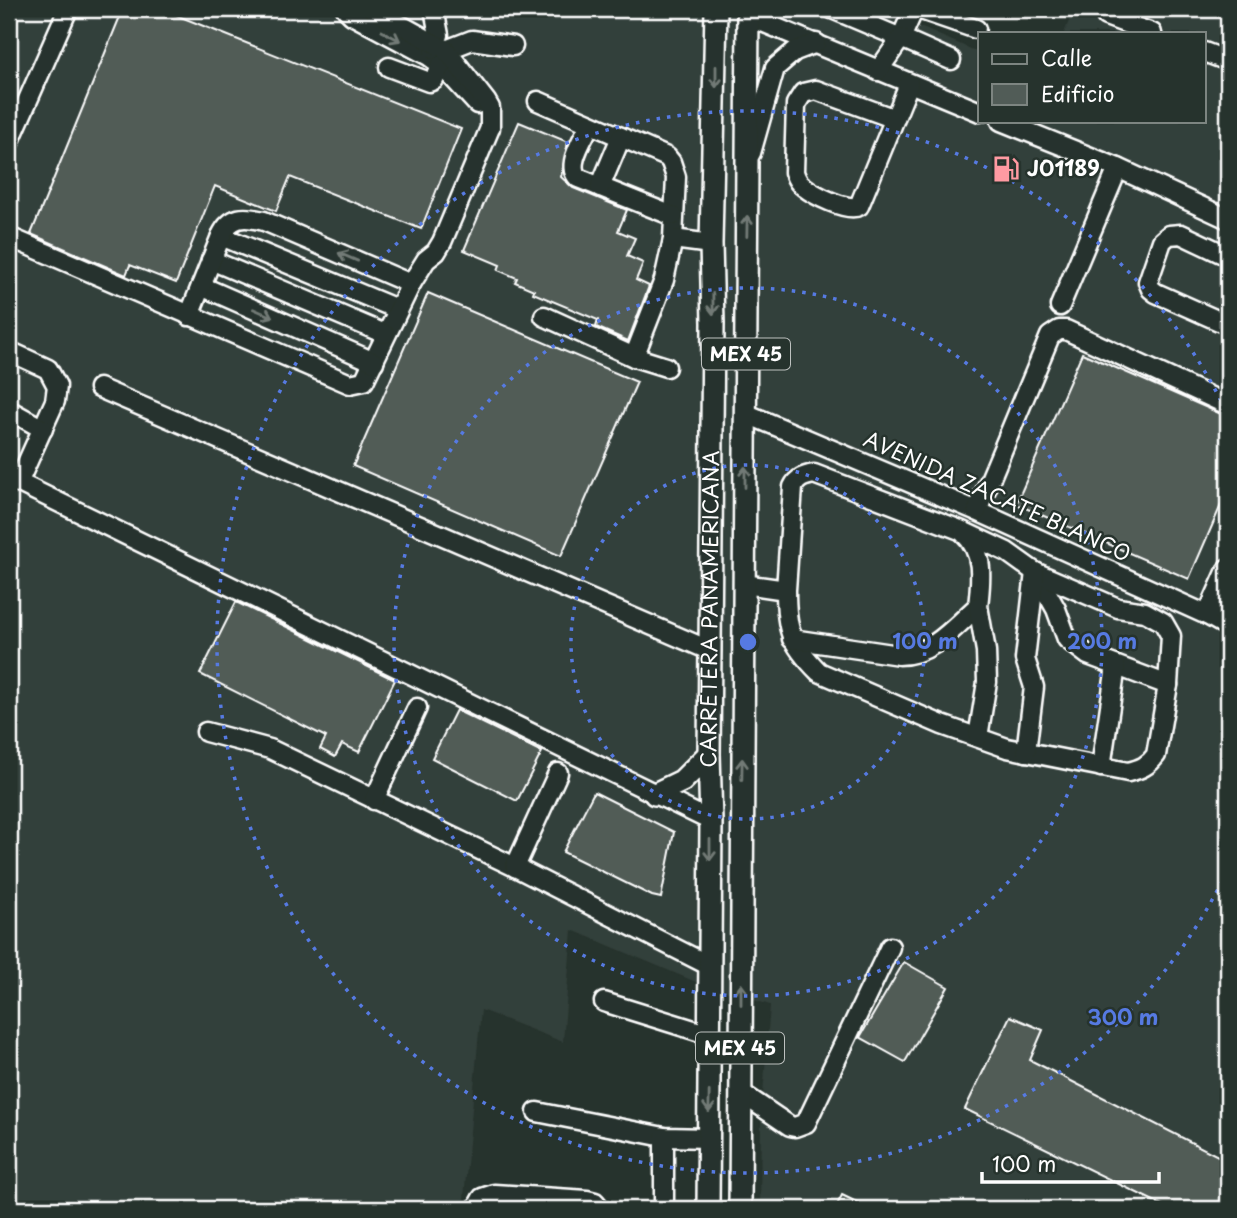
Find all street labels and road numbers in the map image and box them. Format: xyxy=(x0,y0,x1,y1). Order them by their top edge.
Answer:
road number: MEX 45 xyxy=(702,338,790,370)
street label: AVENIDA ZACATE BLANCO xyxy=(859,422,1136,569)
street label: CARRETERA PANAMERICANA xyxy=(691,450,726,768)
road number: MEX 45 xyxy=(696,1032,784,1064)

